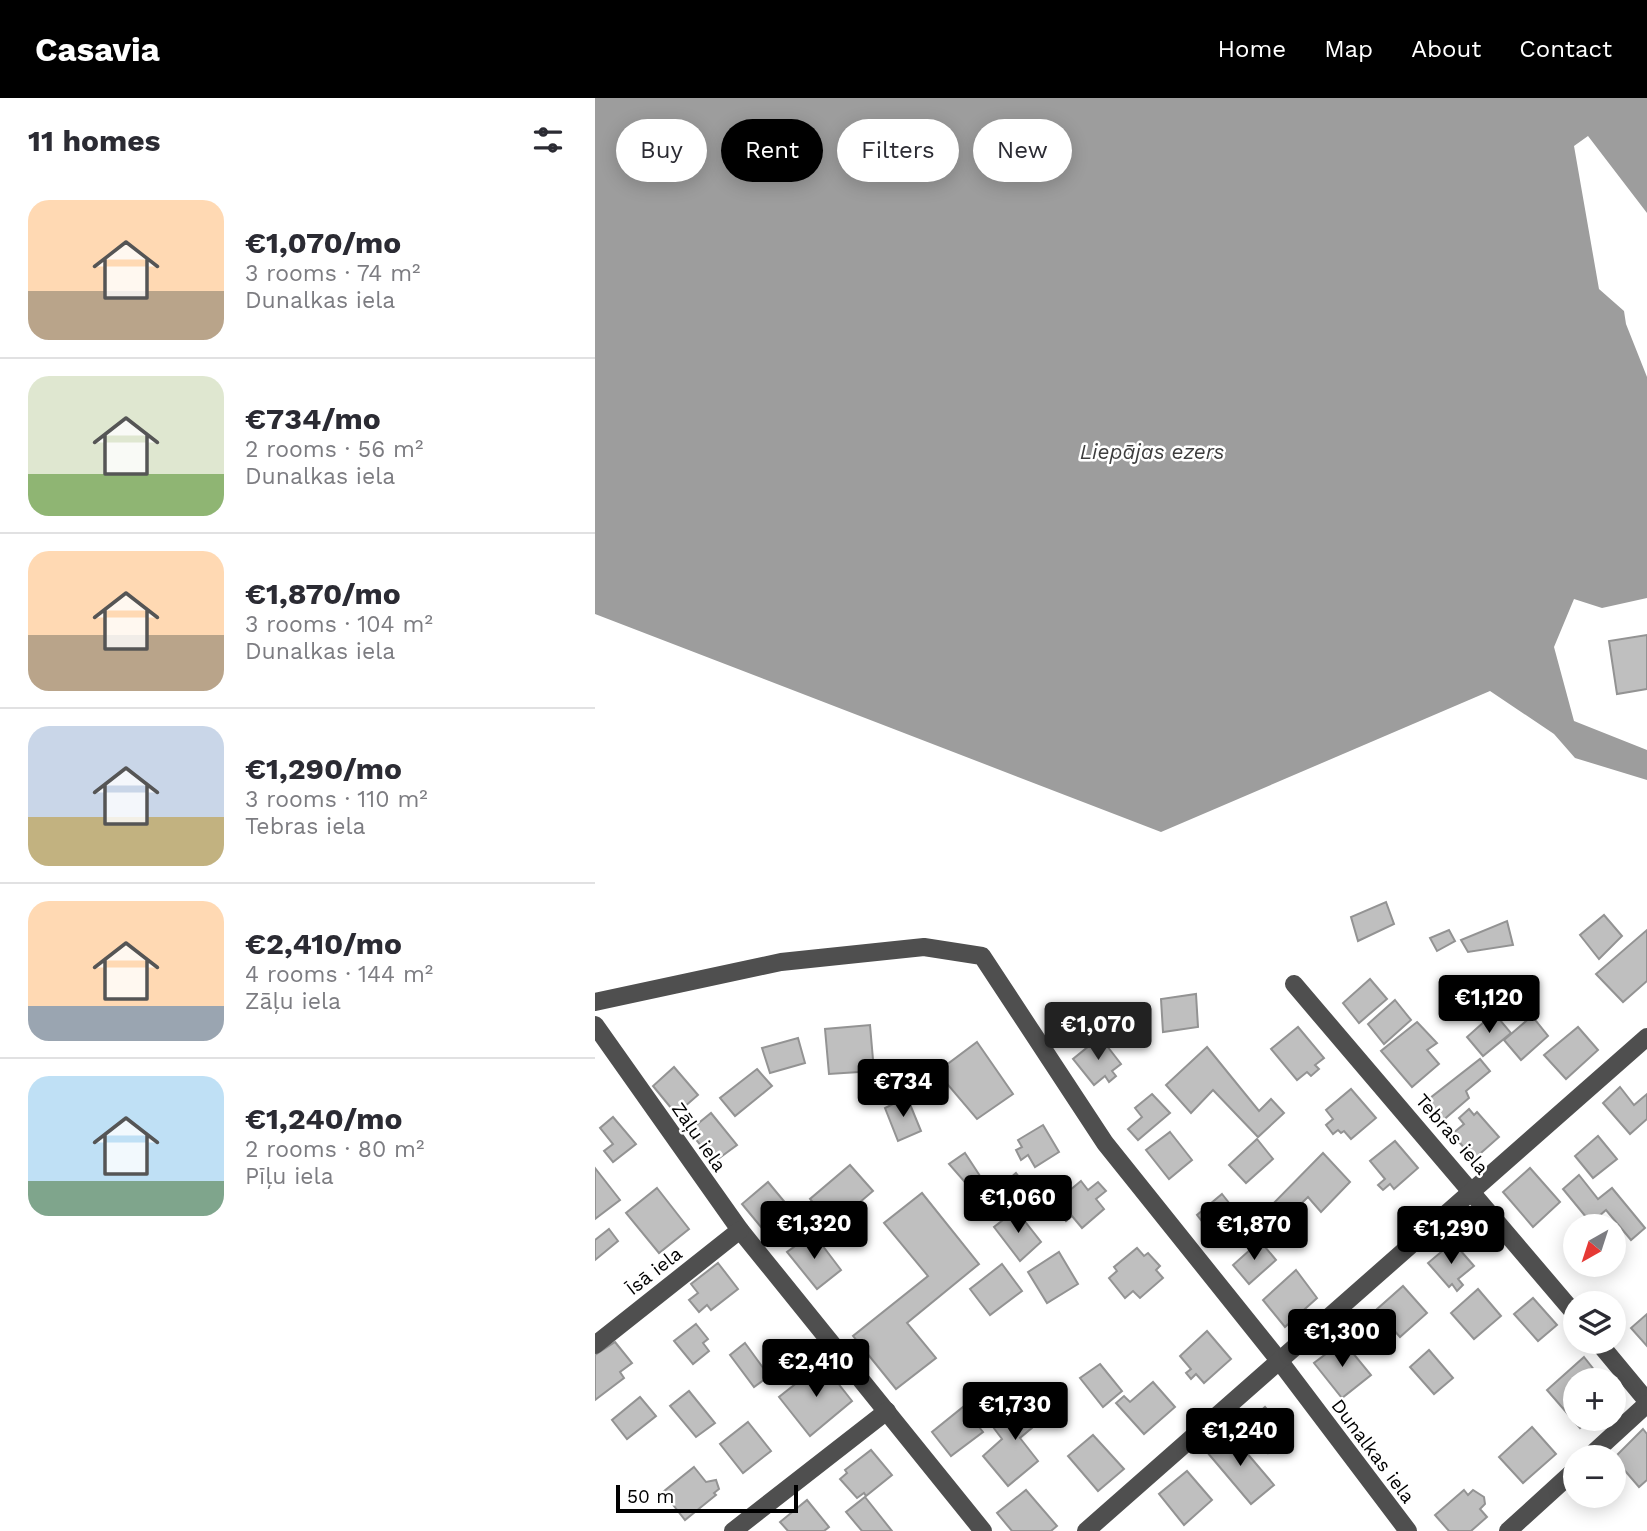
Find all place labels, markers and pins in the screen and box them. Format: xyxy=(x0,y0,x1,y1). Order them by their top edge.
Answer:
pin: €1,120 xyxy=(1432,976,1546,1035)
pin: €1,070 xyxy=(1041,1002,1155,1062)
pin: €734 xyxy=(862,1060,944,1119)
pin: €1,060 xyxy=(961,1176,1075,1235)
pin: €1,320 xyxy=(757,1202,871,1261)
pin: €1,870 xyxy=(1197,1202,1311,1262)
pin: €1,290 xyxy=(1394,1206,1508,1266)
pin: €1,300 xyxy=(1285,1310,1399,1369)
pin: €2,410 xyxy=(759,1340,873,1399)
pin: €1,730 xyxy=(958,1382,1072,1442)
pin: €1,240 xyxy=(1183,1408,1297,1468)

